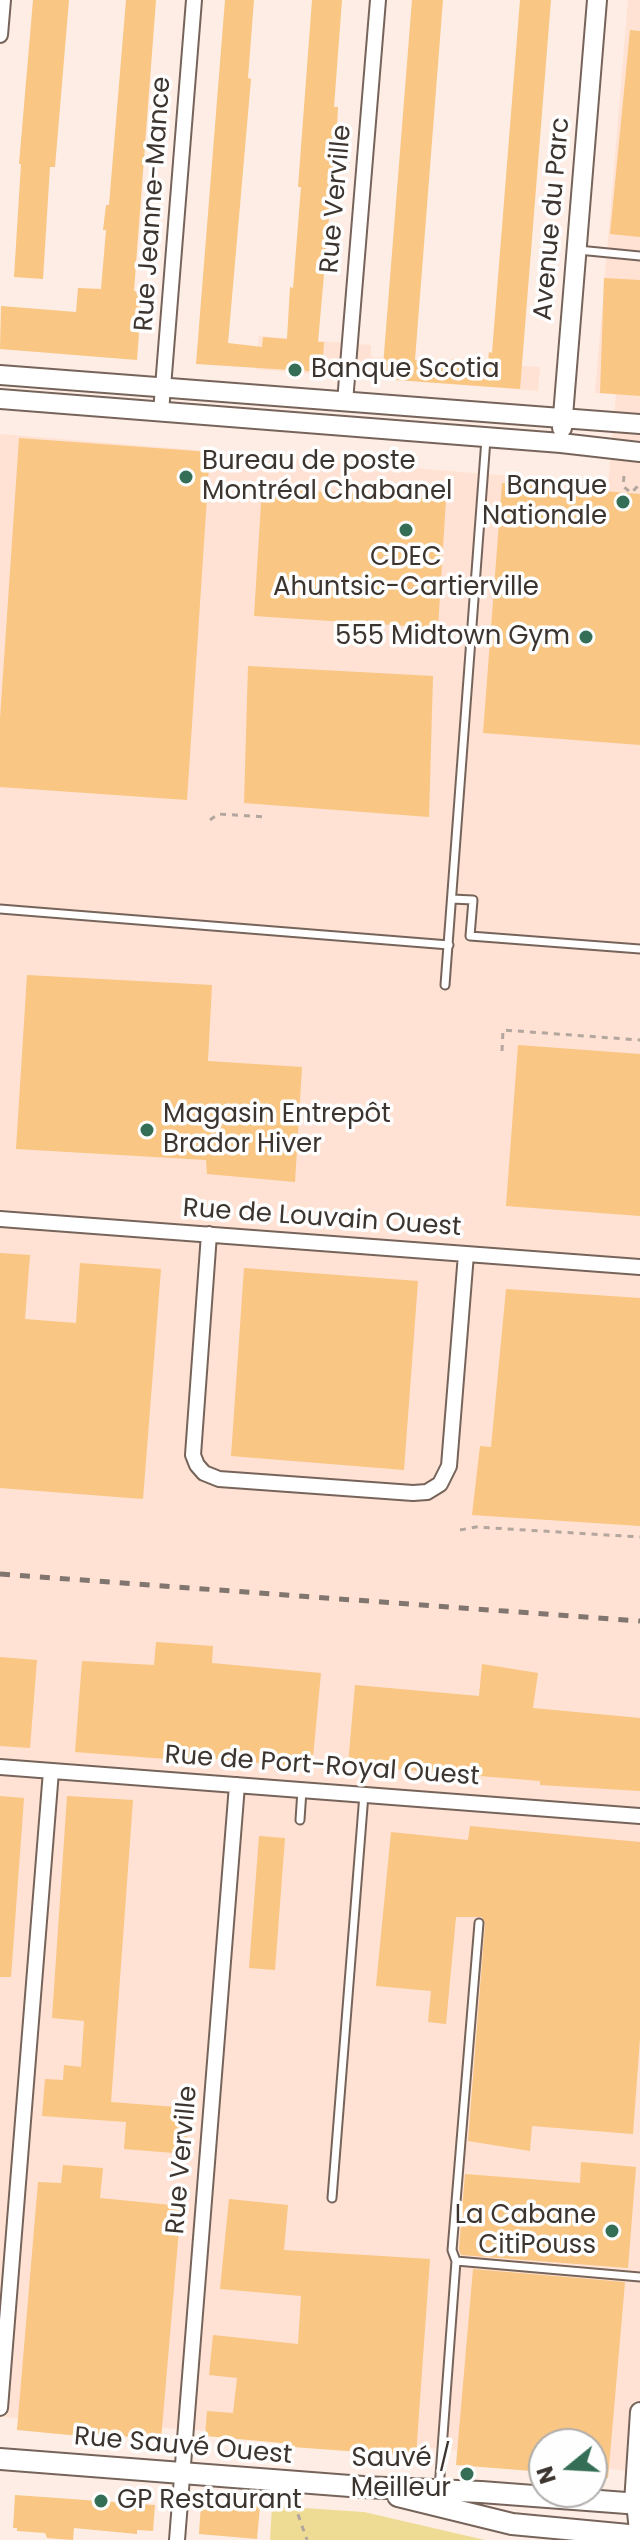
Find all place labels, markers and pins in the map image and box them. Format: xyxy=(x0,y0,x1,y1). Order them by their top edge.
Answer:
place label: Banque Scotia xyxy=(311,354,500,386)
marker: Banque Scotia xyxy=(286,361,304,379)
place label: Bureau de poste Montréal Chabanel xyxy=(202,446,452,508)
marker: Bureau de poste Montréal Chabanel xyxy=(177,468,195,486)
place label: Banque Nationale xyxy=(482,471,607,532)
marker: Banque Nationale xyxy=(614,493,632,511)
marker: CDEC Ahuntsic-Cartierville xyxy=(397,521,415,539)
place label: CDEC Ahuntsic-Cartierville xyxy=(273,542,539,604)
place label: 555 Midtown Gym xyxy=(335,621,570,653)
marker: 555 Midtown Gym xyxy=(577,628,595,646)
place label: Magasin Entrepôt Brador Hiver xyxy=(163,1099,391,1160)
marker: Magasin Entrepôt Brador Hiver xyxy=(138,1121,156,1139)
place label: La Cabane CitiPouss xyxy=(455,2200,596,2262)
marker: La Cabane CitiPouss xyxy=(603,2222,621,2240)
place label: Sauvé / Meilleur xyxy=(351,2443,451,2504)
marker: Sauvé / Meilleur xyxy=(458,2465,476,2483)
place label: GP Restaurant xyxy=(117,2485,302,2517)
marker: GP Restaurant xyxy=(92,2492,110,2510)

